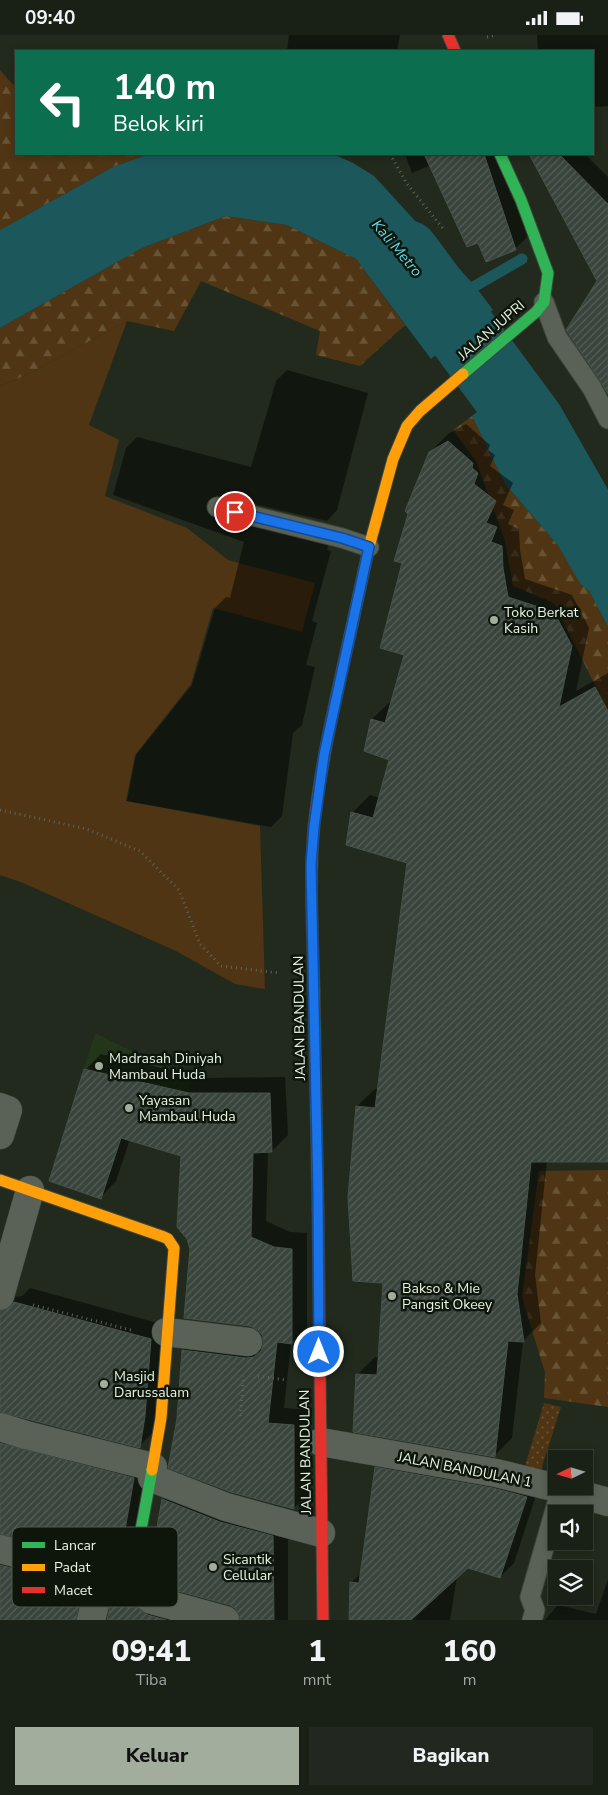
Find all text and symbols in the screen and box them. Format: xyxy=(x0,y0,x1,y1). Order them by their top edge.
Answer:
text: 09:40 xyxy=(25,5,75,31)
text: 140 m xyxy=(113,64,216,111)
icon: left xyxy=(30,70,95,135)
text: Belok kiri xyxy=(113,109,204,139)
water label: Kali Metro xyxy=(367,215,427,281)
street label: JALAN JUPRI xyxy=(453,296,529,365)
pin xyxy=(214,491,256,533)
icon: arrive xyxy=(221,498,249,526)
place label: Toko Berkat Kasih xyxy=(504,603,579,638)
marker: Toko Berkat Kasih xyxy=(488,614,500,626)
street label: JALAN BANDULAN xyxy=(289,956,310,1081)
place label: Madrasah Diniyah Mambaul Huda xyxy=(109,1049,222,1084)
marker: Madrasah Diniyah Mambaul Huda xyxy=(93,1060,105,1072)
place label: Yayasan Mambaul Huda xyxy=(138,1091,236,1126)
marker: Yayasan Mambaul Huda xyxy=(123,1102,135,1114)
place label: Bakso & Mie Pangsit Okeey xyxy=(402,1279,493,1314)
marker: Bakso & Mie Pangsit Okeey xyxy=(386,1290,398,1302)
position arrow xyxy=(292,1325,344,1377)
place label: Masjid Darussalam xyxy=(114,1367,189,1402)
marker: Masjid Darussalam xyxy=(98,1378,110,1390)
street label: JALAN BANDULAN xyxy=(295,1390,316,1515)
street label: JALAN BANDULAN 1 xyxy=(395,1447,534,1492)
north arrow xyxy=(548,1450,592,1495)
map controls xyxy=(548,1450,593,1605)
button: sound xyxy=(548,1505,593,1550)
legend xyxy=(12,1527,178,1607)
text: Lancar xyxy=(54,1536,96,1555)
place label: Sicantik Cellular xyxy=(223,1550,273,1585)
text: Padat xyxy=(54,1558,91,1577)
button: layers xyxy=(548,1560,593,1605)
marker: Sicantik Cellular xyxy=(207,1561,219,1573)
text: Macet xyxy=(54,1581,92,1600)
text: 09:41 xyxy=(111,1631,191,1672)
text: 1 xyxy=(308,1631,326,1672)
text: 160 xyxy=(443,1631,497,1672)
text: Tiba xyxy=(136,1669,167,1691)
text: mnt xyxy=(303,1669,331,1691)
text: m xyxy=(463,1669,476,1691)
button: Keluar xyxy=(15,1727,299,1785)
button: Bagikan xyxy=(309,1727,593,1785)

